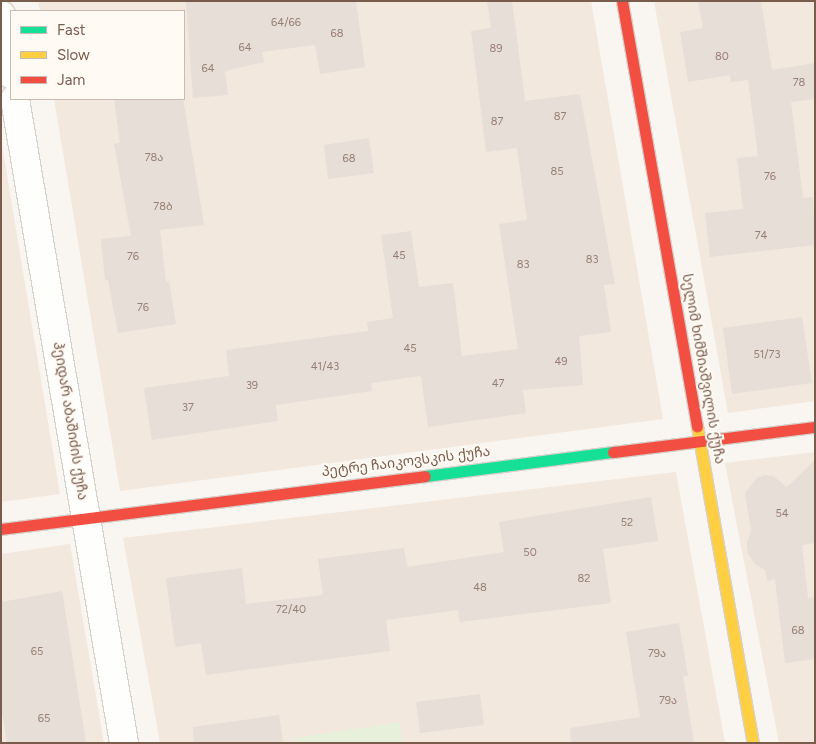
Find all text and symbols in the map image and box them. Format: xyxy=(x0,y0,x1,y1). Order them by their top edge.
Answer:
legend xyxy=(10,10,185,100)
house number: 64/66 xyxy=(271,16,301,30)
text: Fast xyxy=(57,21,85,39)
house number: 68 xyxy=(331,27,343,41)
house number: 64 xyxy=(238,41,252,55)
house number: 89 xyxy=(490,42,502,56)
text: Slow xyxy=(57,46,90,64)
house number: 80 xyxy=(715,50,729,64)
house number: 64 xyxy=(201,62,215,76)
text: Jam xyxy=(57,71,85,89)
house number: 78 xyxy=(793,76,805,90)
house number: 87 xyxy=(554,110,566,124)
house number: 87 xyxy=(491,115,503,129)
house number: 78ა xyxy=(145,151,163,165)
house number: 68 xyxy=(343,152,355,166)
house number: 85 xyxy=(550,165,564,179)
house number: 76 xyxy=(764,170,776,184)
house number: 78ბ xyxy=(153,200,173,214)
house number: 74 xyxy=(755,229,767,243)
house number: 45 xyxy=(392,249,406,263)
house number: 76 xyxy=(127,250,139,264)
house number: 83 xyxy=(586,253,598,267)
house number: 83 xyxy=(517,258,529,272)
street label: სელიმ ხიმშიაშვილის ქუჩა xyxy=(678,273,728,465)
house number: 76 xyxy=(137,301,149,315)
street label: ჰეიდარ აბაშიძის ქუჩა xyxy=(49,341,91,501)
house number: 45 xyxy=(403,342,417,356)
house number: 51/73 xyxy=(753,348,781,362)
house number: 49 xyxy=(554,355,568,369)
house number: 41/43 xyxy=(311,360,339,374)
house number: 47 xyxy=(492,377,504,391)
house number: 39 xyxy=(246,379,258,393)
house number: 37 xyxy=(182,401,194,415)
street label: პეტრე ჩაიკოვსკის ქუჩა xyxy=(321,443,491,481)
house number: 54 xyxy=(775,507,789,521)
house number: 52 xyxy=(621,516,633,530)
house number: 50 xyxy=(523,546,537,560)
house number: 82 xyxy=(578,572,590,586)
house number: 48 xyxy=(473,581,487,595)
house number: 72/40 xyxy=(276,603,306,617)
house number: 68 xyxy=(792,624,804,638)
house number: 65 xyxy=(31,645,43,659)
house number: 79ა xyxy=(648,647,666,661)
house number: 79ა xyxy=(659,694,677,708)
house number: 65 xyxy=(38,712,50,726)

